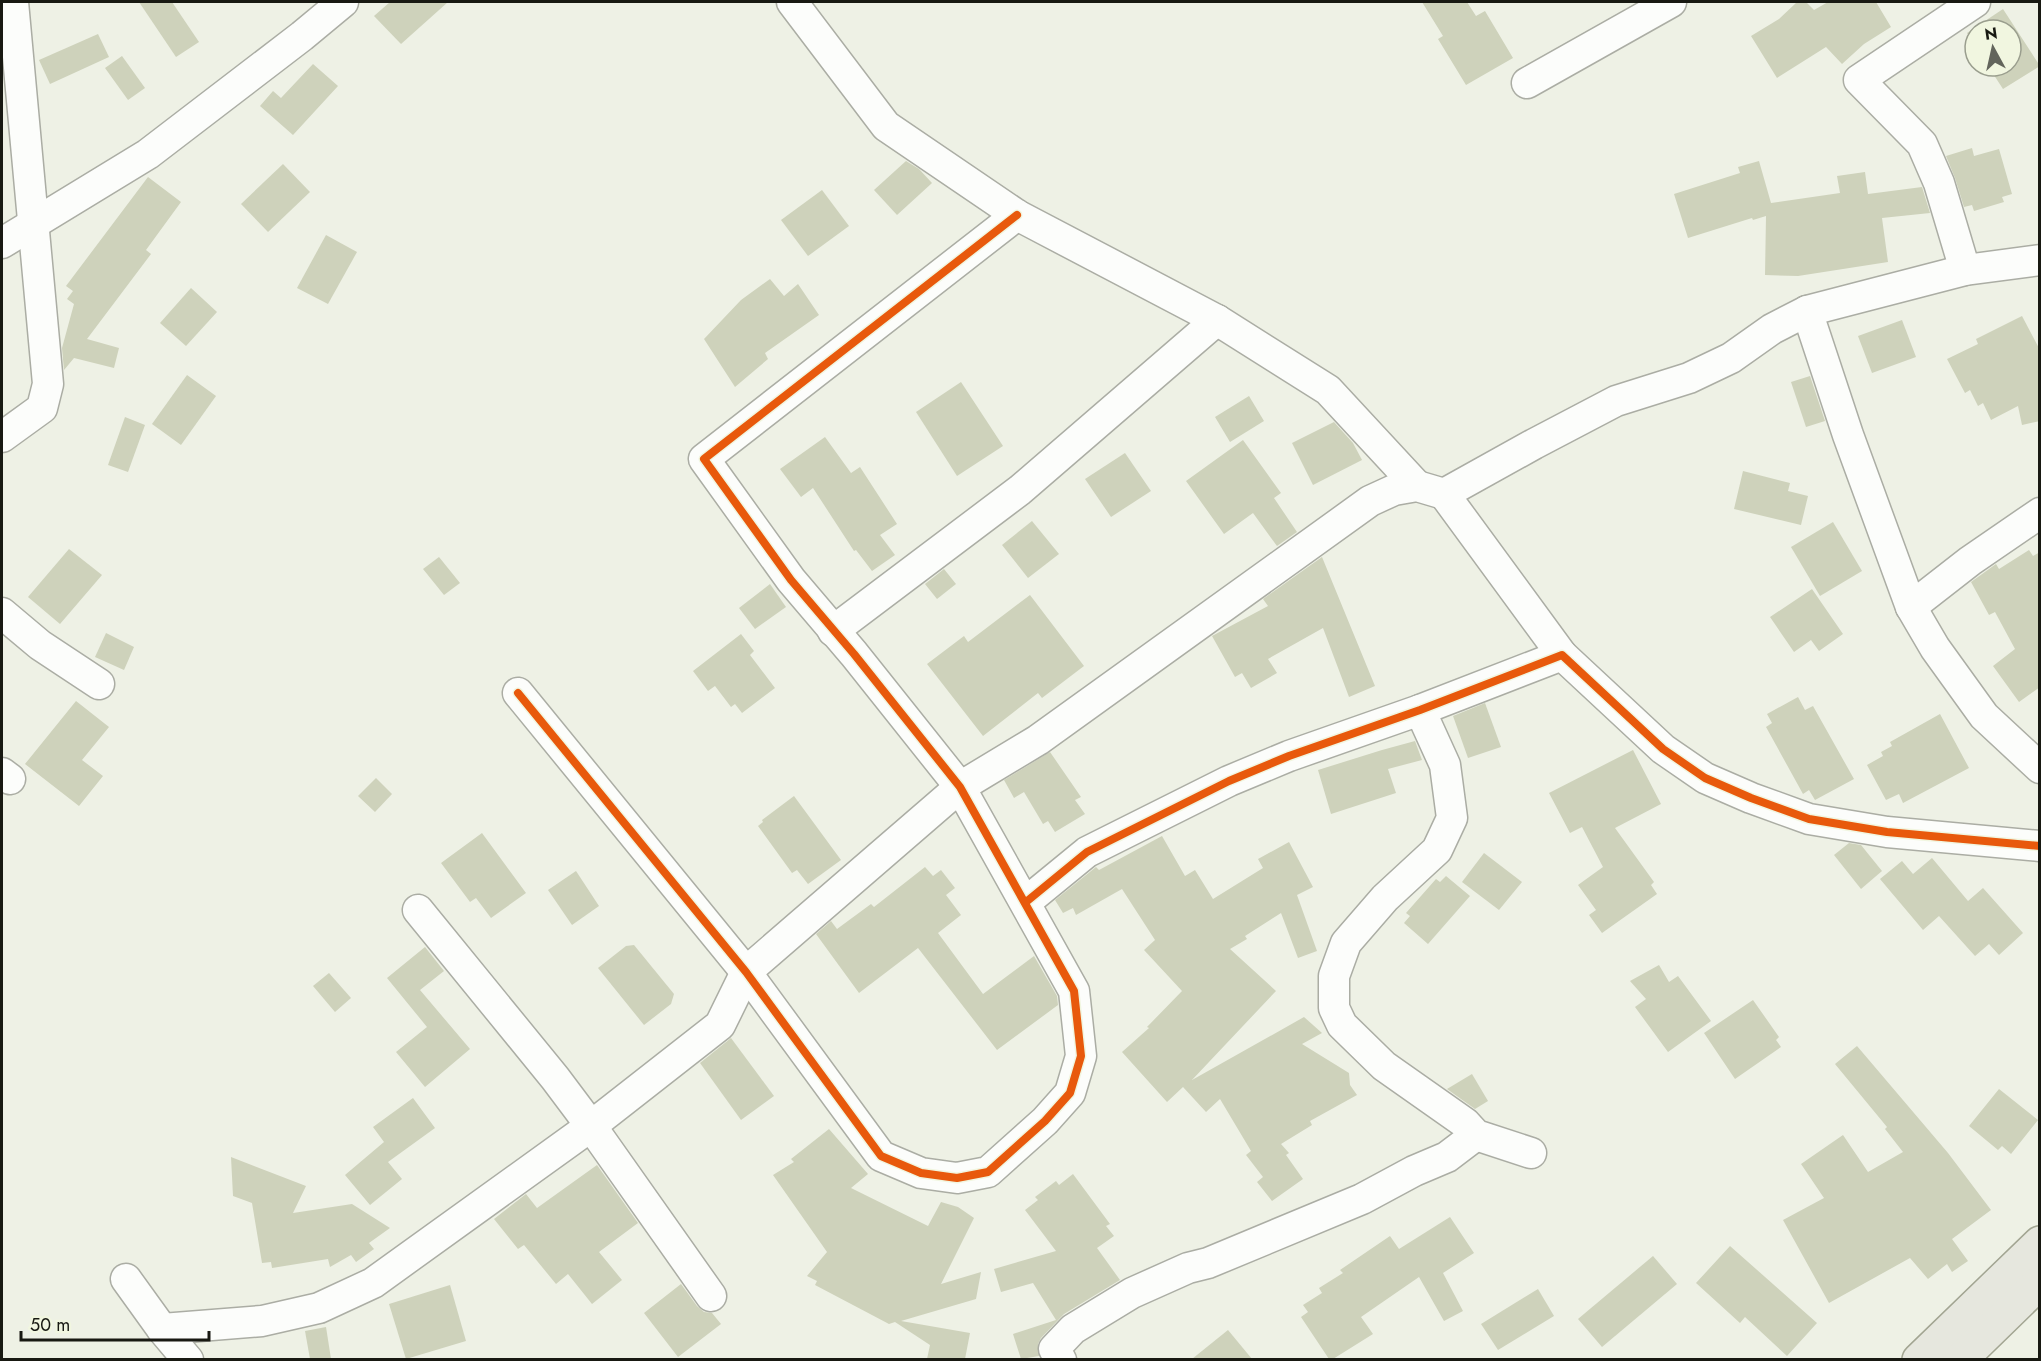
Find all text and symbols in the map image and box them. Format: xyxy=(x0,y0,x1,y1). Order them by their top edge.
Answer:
north arrow xyxy=(1963,18,2023,78)
text: N xyxy=(1983,21,1999,46)
scale bar xyxy=(21,1304,208,1342)
text: 50 m xyxy=(30,1312,70,1338)

